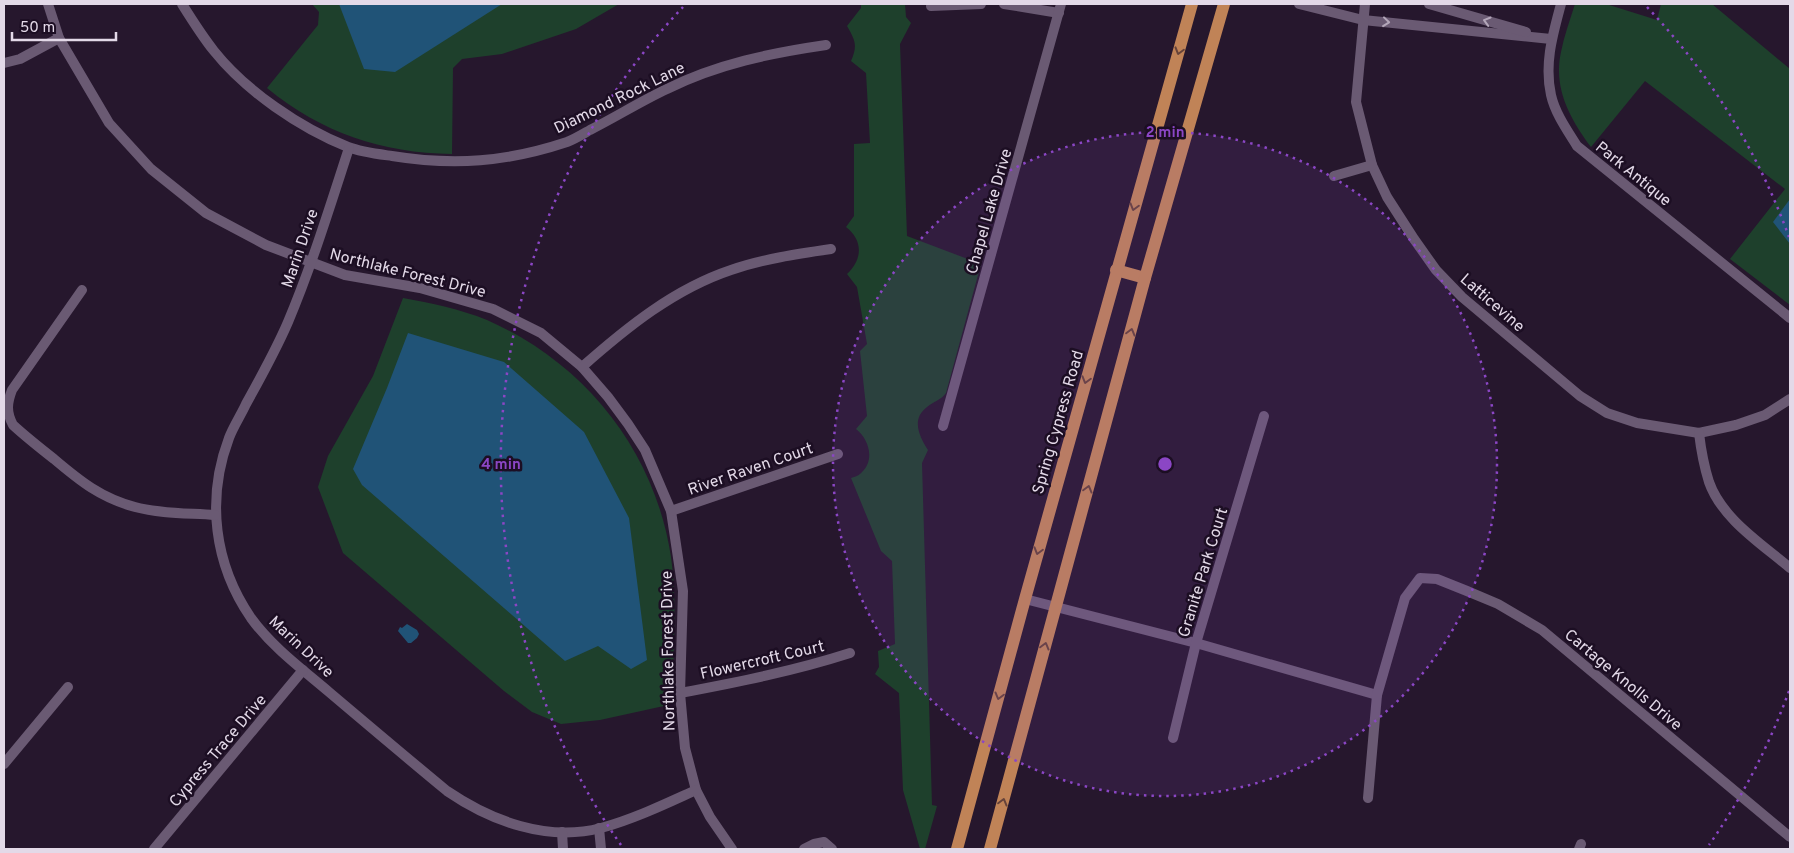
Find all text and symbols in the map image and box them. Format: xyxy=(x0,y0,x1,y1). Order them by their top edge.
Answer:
scale bar xyxy=(12,10,116,42)
one-way arrow xyxy=(1484,16,1492,26)
one-way arrow xyxy=(1382,17,1390,28)
text: 50 m xyxy=(20,19,55,38)
one-way arrow xyxy=(1174,46,1184,54)
street label: Diamond Rock Lane xyxy=(551,58,689,139)
text: 2 min xyxy=(1145,124,1185,143)
street label: Park Antique xyxy=(1591,138,1675,211)
street label: Chapel Lake Drive xyxy=(962,147,1017,277)
one-way arrow xyxy=(1130,202,1140,211)
street label: Marin Drive xyxy=(278,207,324,291)
street label: Northlake Forest Drive xyxy=(327,245,488,303)
street label: Latticevine xyxy=(1455,270,1528,337)
one-way arrow xyxy=(1125,328,1135,336)
street label: Spring Cypress Road xyxy=(1029,348,1089,497)
one-way arrow xyxy=(1081,376,1092,385)
street label: River Raven Court xyxy=(685,439,816,501)
centre of rings xyxy=(1156,455,1174,473)
text: 4 min xyxy=(481,456,521,475)
one-way arrow xyxy=(1082,484,1093,493)
street label: Granite Park Court xyxy=(1175,505,1233,640)
one-way arrow xyxy=(1034,547,1044,555)
street label: Northlake Forest Drive xyxy=(658,571,680,731)
street label: Marin Drive xyxy=(264,612,337,683)
street label: Cartage Knolls Drive xyxy=(1560,625,1686,736)
street label: Flowercroft Court xyxy=(698,637,826,685)
one-way arrow xyxy=(1040,642,1050,650)
street label: Cypress Trace Drive xyxy=(166,691,272,812)
one-way arrow xyxy=(994,692,1004,700)
one-way arrow xyxy=(997,799,1007,807)

